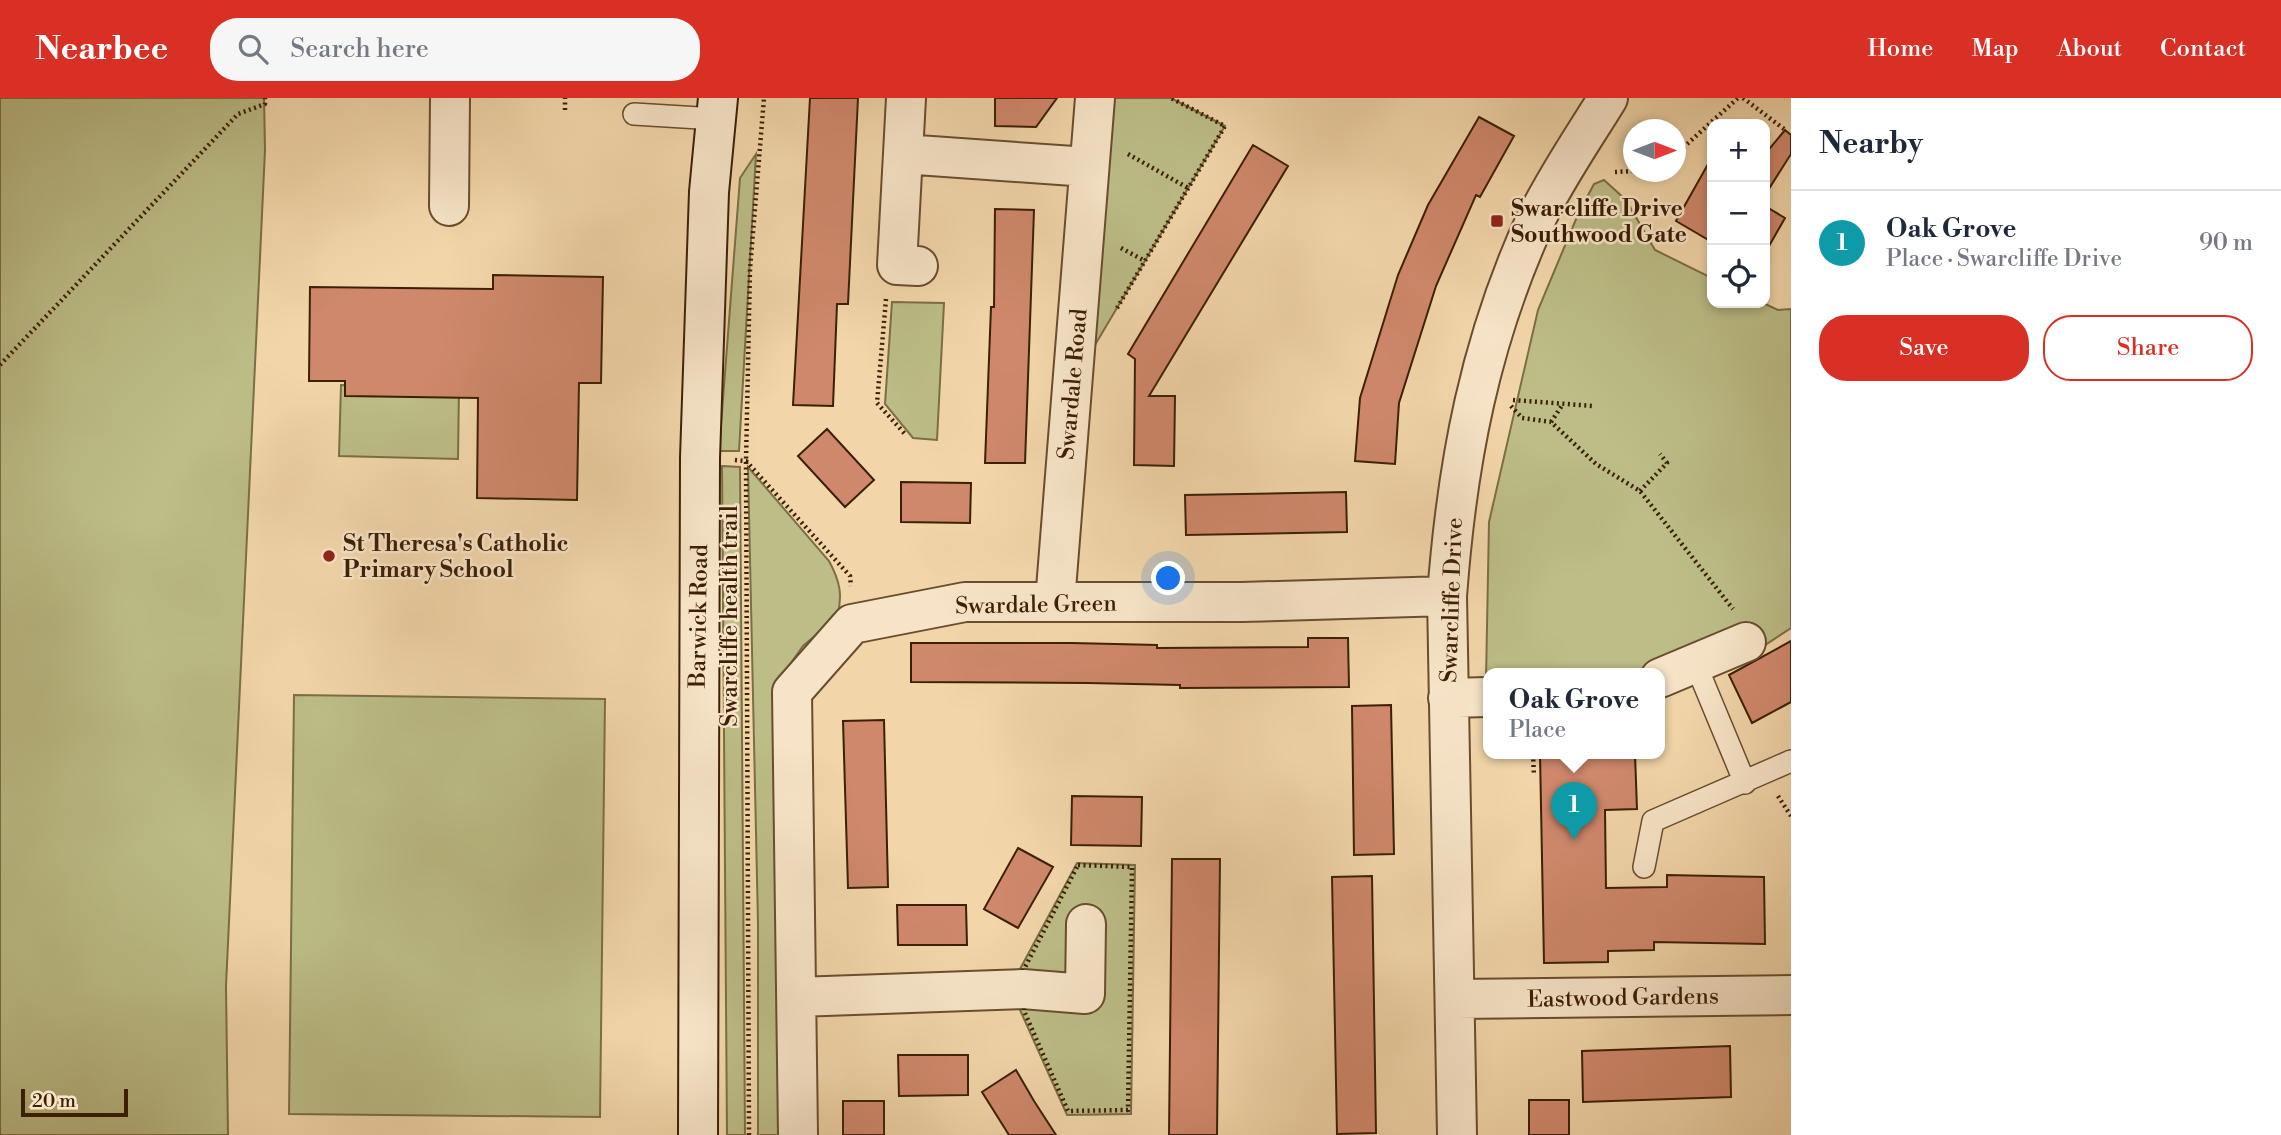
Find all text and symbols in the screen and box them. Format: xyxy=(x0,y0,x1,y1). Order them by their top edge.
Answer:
search box xyxy=(210,18,700,81)
text: Nearbee xyxy=(35,29,168,70)
icon: search xyxy=(234,30,272,68)
text: Search here xyxy=(290,33,429,65)
text: Home xyxy=(1868,34,1933,64)
text: Map xyxy=(1971,34,2019,64)
text: About xyxy=(2057,34,2122,64)
text: Contact xyxy=(2160,34,2246,64)
north arrow xyxy=(1623,119,1686,182)
map controls xyxy=(1707,119,1770,308)
button: + xyxy=(1707,119,1770,182)
text: Nearby xyxy=(1819,125,1923,163)
button: − xyxy=(1707,182,1770,245)
place label: Swarcliffe Drive Southwood Gate xyxy=(1511,195,1687,249)
marker: Swarcliffe Drive Southwood Gate xyxy=(1489,213,1505,229)
text: Oak Grove xyxy=(1886,213,2017,245)
text: 1 xyxy=(1836,229,1848,257)
text: 90 m xyxy=(2199,229,2253,257)
button: locate xyxy=(1707,245,1770,308)
text: Place · Swarcliffe Drive xyxy=(1886,245,2122,273)
street label: Swardale Road xyxy=(1052,307,1094,461)
button: Save xyxy=(1819,315,2029,381)
button: Share xyxy=(2043,315,2253,381)
street label: Swarcliffe health trail xyxy=(716,505,744,727)
street label: Swarcliffe Drive xyxy=(1435,517,1469,683)
place label: St Theresa's Catholic Primary School xyxy=(343,530,569,584)
street label: Barwick Road xyxy=(684,544,714,689)
marker: St Theresa's Catholic Primary School xyxy=(321,548,337,564)
your location xyxy=(1151,561,1185,595)
street label: Swardale Green xyxy=(955,590,1117,620)
popup xyxy=(1483,668,1665,759)
text: Oak Grove xyxy=(1509,684,1639,716)
text: Place xyxy=(1509,716,1566,744)
pin: 1 xyxy=(1551,782,1597,840)
street label: Eastwood Gardens xyxy=(1527,982,1719,1014)
scale bar xyxy=(21,1086,128,1118)
text: 20 m xyxy=(32,1089,76,1113)

